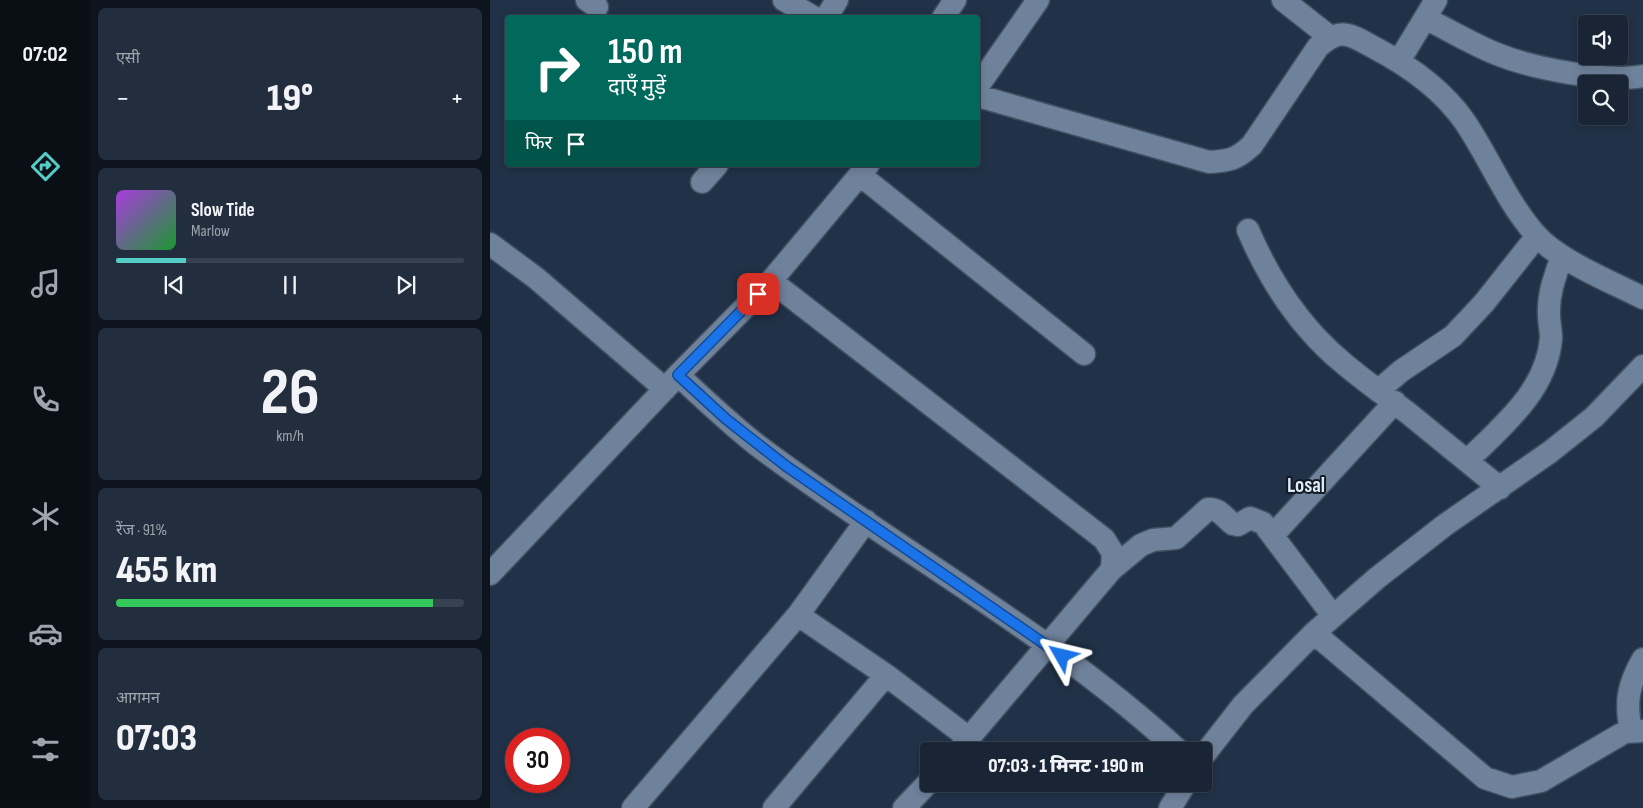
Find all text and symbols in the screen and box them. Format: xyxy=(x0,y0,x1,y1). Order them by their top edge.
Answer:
map controls xyxy=(1578,15,1628,125)
button: sound xyxy=(1578,15,1628,65)
text: 150 m xyxy=(608,31,682,74)
icon: right xyxy=(525,35,590,100)
text: 07:02 xyxy=(23,41,67,68)
text: एसी xyxy=(116,49,140,68)
text: दाएँ मुड़ें xyxy=(608,74,666,101)
button: search xyxy=(1578,75,1628,125)
text: 19° xyxy=(267,76,313,121)
text: − xyxy=(116,82,130,115)
text: + xyxy=(450,82,464,115)
icon: arrive xyxy=(562,130,590,158)
text: फिर xyxy=(525,132,552,155)
icon: directions xyxy=(28,149,63,184)
text: Slow Tide xyxy=(191,199,255,222)
text: Marlow xyxy=(191,222,230,241)
icon: music xyxy=(28,266,63,301)
icon: previous xyxy=(160,271,188,299)
icon: pause xyxy=(276,271,304,299)
icon: next xyxy=(392,271,420,299)
pin xyxy=(737,273,779,315)
icon: arrive xyxy=(744,280,772,308)
text: 26 xyxy=(260,355,320,433)
icon: phone xyxy=(28,382,63,417)
text: km/h xyxy=(276,427,304,446)
district label: Losal xyxy=(1287,473,1325,498)
icon: climate xyxy=(28,499,63,534)
text: रेंज · 91% xyxy=(116,521,167,540)
text: 455 km xyxy=(116,548,217,593)
icon: car xyxy=(28,616,63,651)
position arrow xyxy=(1035,629,1087,681)
text: आगमन xyxy=(116,689,160,708)
text: 07:03 xyxy=(116,716,197,761)
speed limit sign: 30 xyxy=(505,728,570,793)
icon: filters xyxy=(28,732,63,767)
text: 07:03 · 1 मिनट · 190 m xyxy=(988,755,1144,778)

